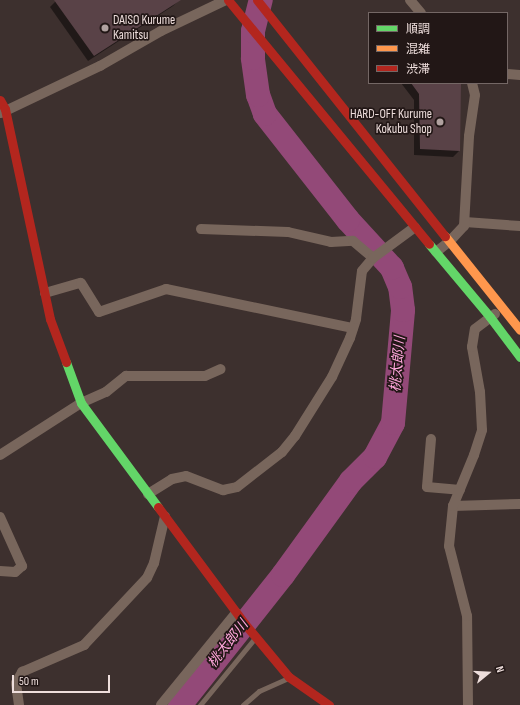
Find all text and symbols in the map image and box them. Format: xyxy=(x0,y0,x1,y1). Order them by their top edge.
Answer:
legend xyxy=(368,12,508,84)
place label: DAISO Kurume Kamitsu xyxy=(113,13,175,44)
text: 順調 xyxy=(406,22,430,37)
marker: DAISO Kurume Kamitsu xyxy=(100,23,110,33)
text: 混雑 xyxy=(406,42,430,57)
text: 渋滞 xyxy=(406,62,430,77)
place label: HARD-OFF Kurume Kokubu Shop xyxy=(350,107,432,138)
marker: HARD-OFF Kurume Kokubu Shop xyxy=(435,117,445,127)
water label: 桃太郎川 xyxy=(387,335,409,393)
water label: 桃太郎川 xyxy=(204,617,252,671)
north arrow xyxy=(468,653,508,693)
text: N xyxy=(493,664,507,674)
scale bar xyxy=(14,667,112,693)
text: 50 m xyxy=(19,674,39,689)

